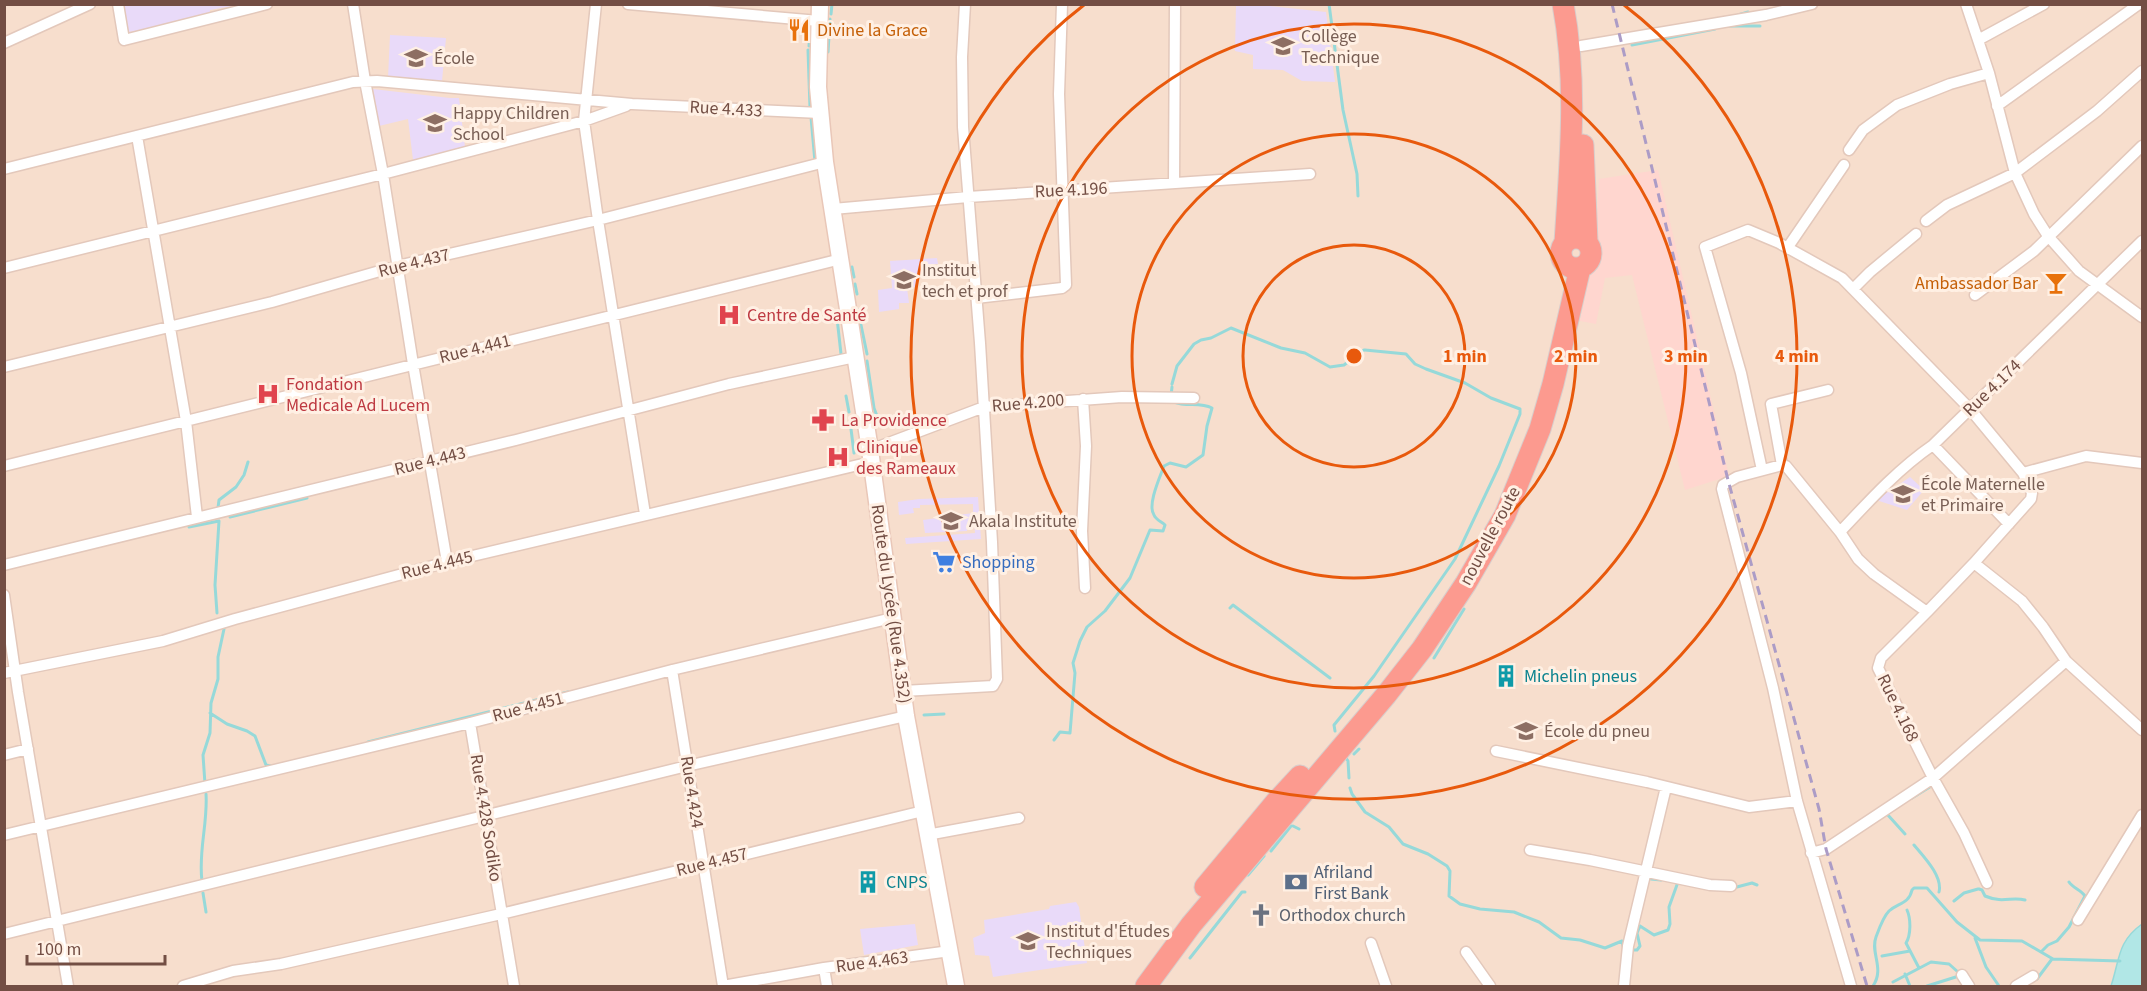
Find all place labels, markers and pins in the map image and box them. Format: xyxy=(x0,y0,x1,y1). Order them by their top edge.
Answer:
restaurant icon: Divine la Grace xyxy=(786,17,812,43)
place label: Divine la Grace xyxy=(817,18,928,43)
place label: Collège Technique xyxy=(1301,24,1379,70)
school or university icon: Collège Technique xyxy=(1270,33,1296,59)
school or university icon: École xyxy=(403,45,429,71)
place label: École xyxy=(434,46,474,71)
place label: Happy Children School xyxy=(453,101,570,147)
school or university icon: Happy Children School xyxy=(422,110,448,136)
place label: Institut tech et prof xyxy=(922,258,1009,304)
school or university icon: Institut tech et prof xyxy=(891,267,917,293)
bar icon: Ambassador Bar xyxy=(2043,270,2069,296)
place label: Ambassador Bar xyxy=(1915,271,2039,296)
hospital icon: Centre de Santé xyxy=(716,302,742,328)
place label: Centre de Santé xyxy=(747,303,867,328)
centre of rings xyxy=(1344,346,1364,366)
place label: Fondation Medicale Ad Lucem xyxy=(286,372,430,418)
hospital icon: Fondation Medicale Ad Lucem xyxy=(255,381,281,407)
pharmacy icon: La Providence xyxy=(810,407,836,433)
place label: La Providence xyxy=(841,408,947,433)
place label: Clinique des Rameaux xyxy=(856,435,956,481)
hospital icon: Clinique des Rameaux xyxy=(825,444,851,470)
place label: École Maternelle et Primaire xyxy=(1921,472,2045,518)
school or university icon: École Maternelle et Primaire xyxy=(1890,481,1916,507)
school or university icon: Akala Institute xyxy=(938,508,964,534)
place label: Akala Institute xyxy=(969,509,1077,534)
supermarket icon: Shopping xyxy=(931,549,957,575)
place label: Shopping xyxy=(962,550,1035,575)
building icon: Michelin pneus xyxy=(1493,663,1519,689)
place label: Michelin pneus xyxy=(1524,664,1637,689)
school or university icon: École du pneu xyxy=(1513,718,1539,744)
place label: École du pneu xyxy=(1544,719,1650,744)
place label: Afriland First Bank xyxy=(1314,860,1389,906)
building icon: CNPS xyxy=(855,869,881,895)
bank icon: Afriland First Bank xyxy=(1283,869,1309,895)
place label: CNPS xyxy=(886,870,928,895)
church icon: Orthodox church xyxy=(1248,902,1274,928)
place label: Orthodox church xyxy=(1279,903,1406,928)
place label: Institut d'Études Techniques xyxy=(1046,919,1170,965)
school or university icon: Institut d'Études Techniques xyxy=(1015,928,1041,954)

